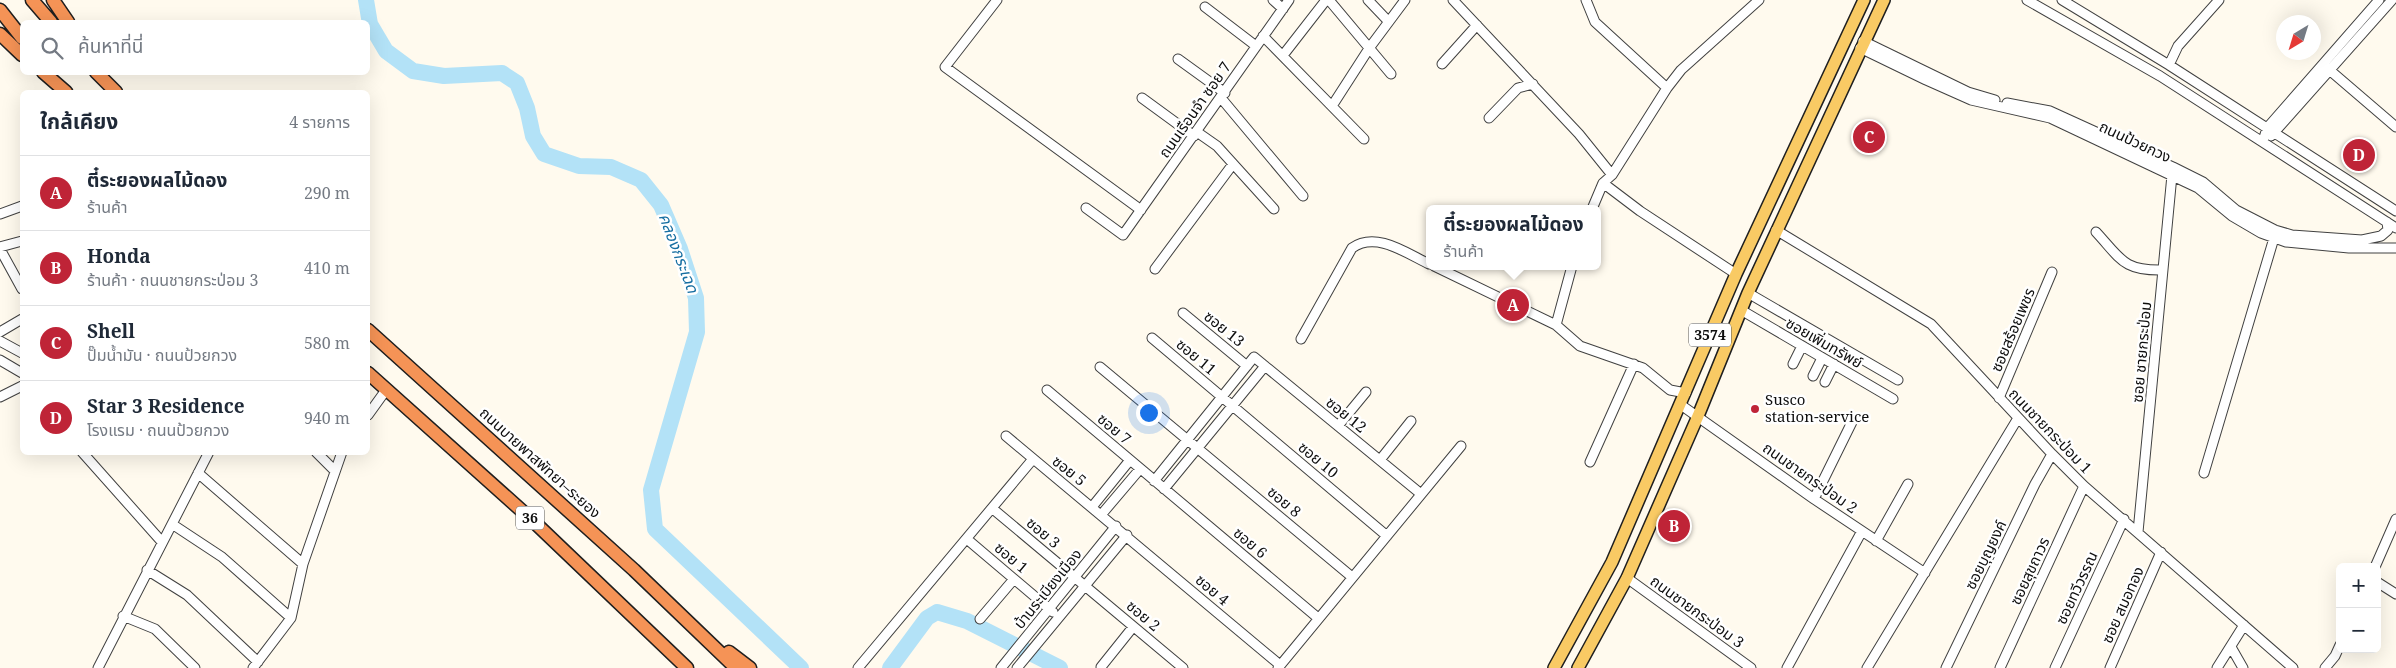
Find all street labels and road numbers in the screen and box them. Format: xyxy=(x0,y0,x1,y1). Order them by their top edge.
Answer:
street label: ถนนเรือนจำ ซอย 7 xyxy=(1154,57,1235,161)
street label: ถนนป้วยกวง xyxy=(2096,116,2175,166)
street label: ซอยสร้อยเพชร xyxy=(1985,285,2039,375)
street label: ซอย ชายกระป่อม xyxy=(2127,301,2155,403)
street label: ซอย 13 xyxy=(1200,306,1249,351)
street label: ซอยเพิ่มทรัพย์ xyxy=(1783,312,1867,372)
road number: 3574 xyxy=(1689,324,1731,346)
street label: ซอย 11 xyxy=(1172,334,1221,379)
street label: ถนนชายกระป่อม 1 xyxy=(2005,383,2097,477)
street label: ซอย 12 xyxy=(1322,392,1371,437)
street label: ถนนบายพาสพัทยา–ระยอง xyxy=(476,402,606,522)
street label: ซอย 7 xyxy=(1094,408,1136,448)
street label: ซอย 10 xyxy=(1294,437,1343,482)
street label: ถนนชายกระป่อม 2 xyxy=(1759,437,1862,517)
street label: ซอย 5 xyxy=(1049,450,1091,490)
street label: ซอย 8 xyxy=(1264,481,1306,521)
road number: 36 xyxy=(516,506,544,530)
street label: ซอย 3 xyxy=(1023,512,1065,552)
street label: ซอยบุญยงค์ xyxy=(1960,517,2010,593)
street label: ซอย 6 xyxy=(1230,522,1272,562)
street label: ซอยสุขถาวร xyxy=(2005,534,2053,608)
street label: ซอย 1 xyxy=(991,537,1033,577)
street label: บ้านระเบียงเมือง xyxy=(1009,544,1086,632)
street label: ซอยทวีวรรณ xyxy=(2051,548,2102,627)
street label: ซอย สมอทอง xyxy=(2096,563,2148,646)
street label: ซอย 4 xyxy=(1192,569,1234,610)
street label: ถนนชายกระป่อม 3 xyxy=(1647,570,1748,652)
street label: ซอย 2 xyxy=(1123,595,1165,635)

